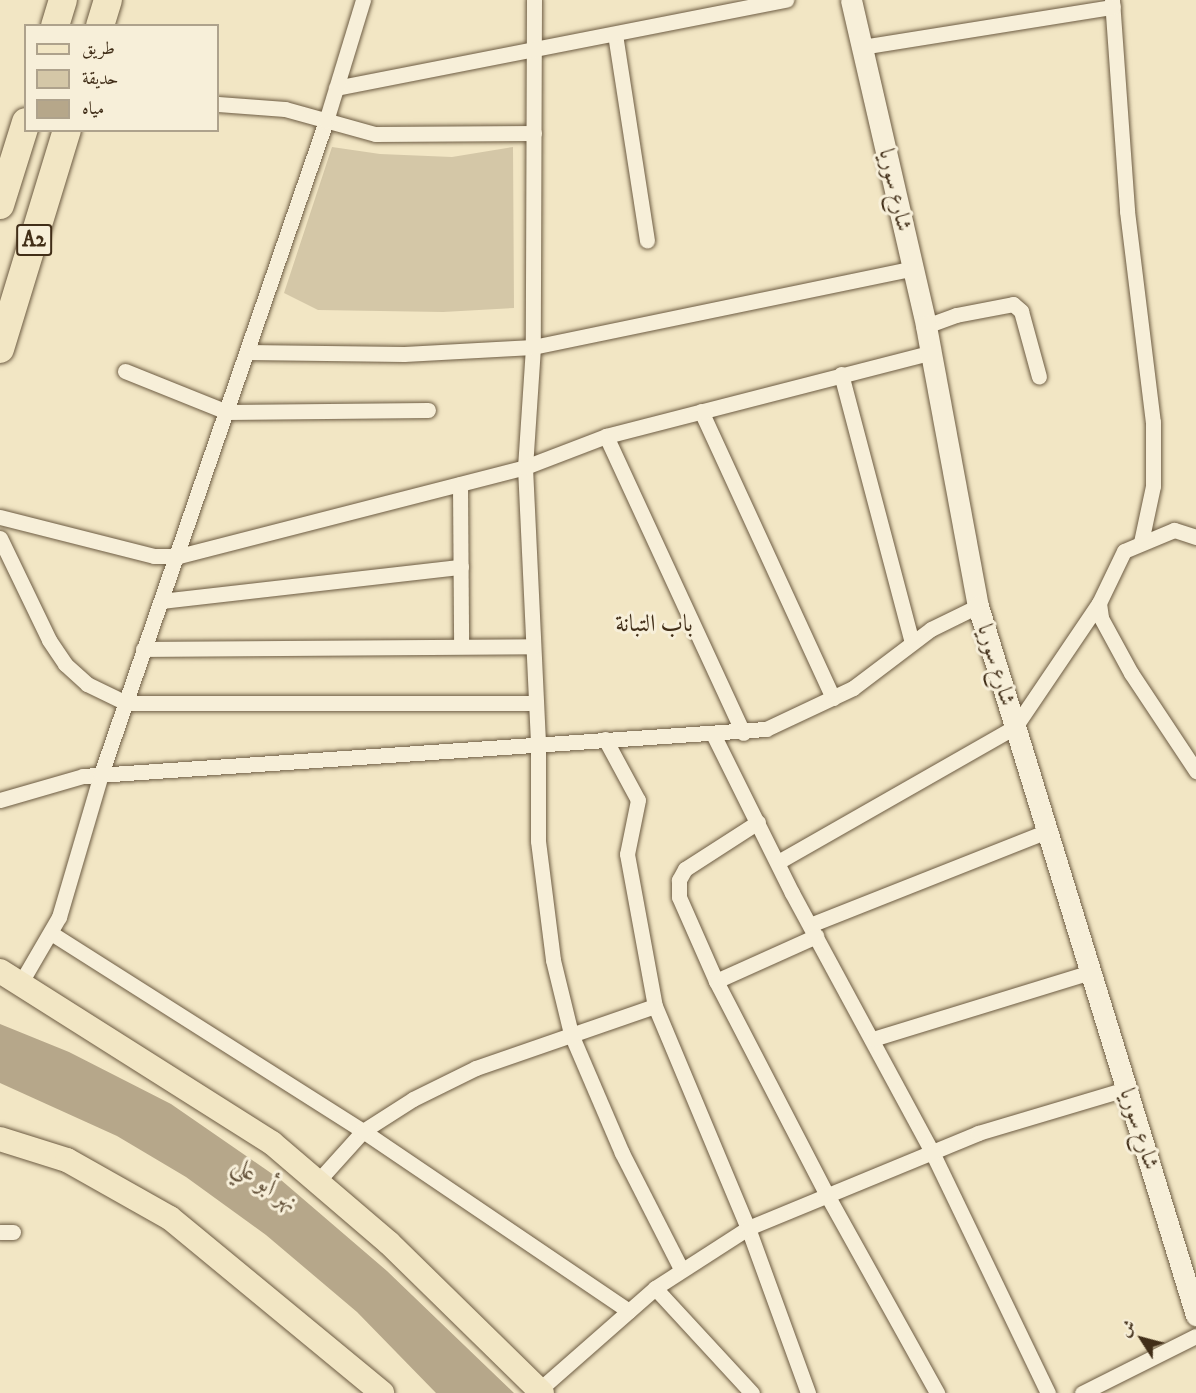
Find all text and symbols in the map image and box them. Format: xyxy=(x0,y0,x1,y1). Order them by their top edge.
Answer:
legend xyxy=(24,24,219,132)
text: طريق xyxy=(82,38,115,60)
text: حديقة xyxy=(82,68,118,90)
text: مياه xyxy=(82,98,104,120)
street label: شارع سوريا xyxy=(873,146,917,234)
road number: A2 xyxy=(16,222,52,258)
district label: باب التبانة xyxy=(615,611,693,639)
street label: شارع سوريا xyxy=(971,621,1021,709)
street label: شارع سوريا xyxy=(1114,1085,1164,1173)
water label: نهر أبو علي xyxy=(226,1151,304,1219)
north arrow xyxy=(1112,1309,1172,1369)
text: ش xyxy=(1115,1316,1140,1341)

